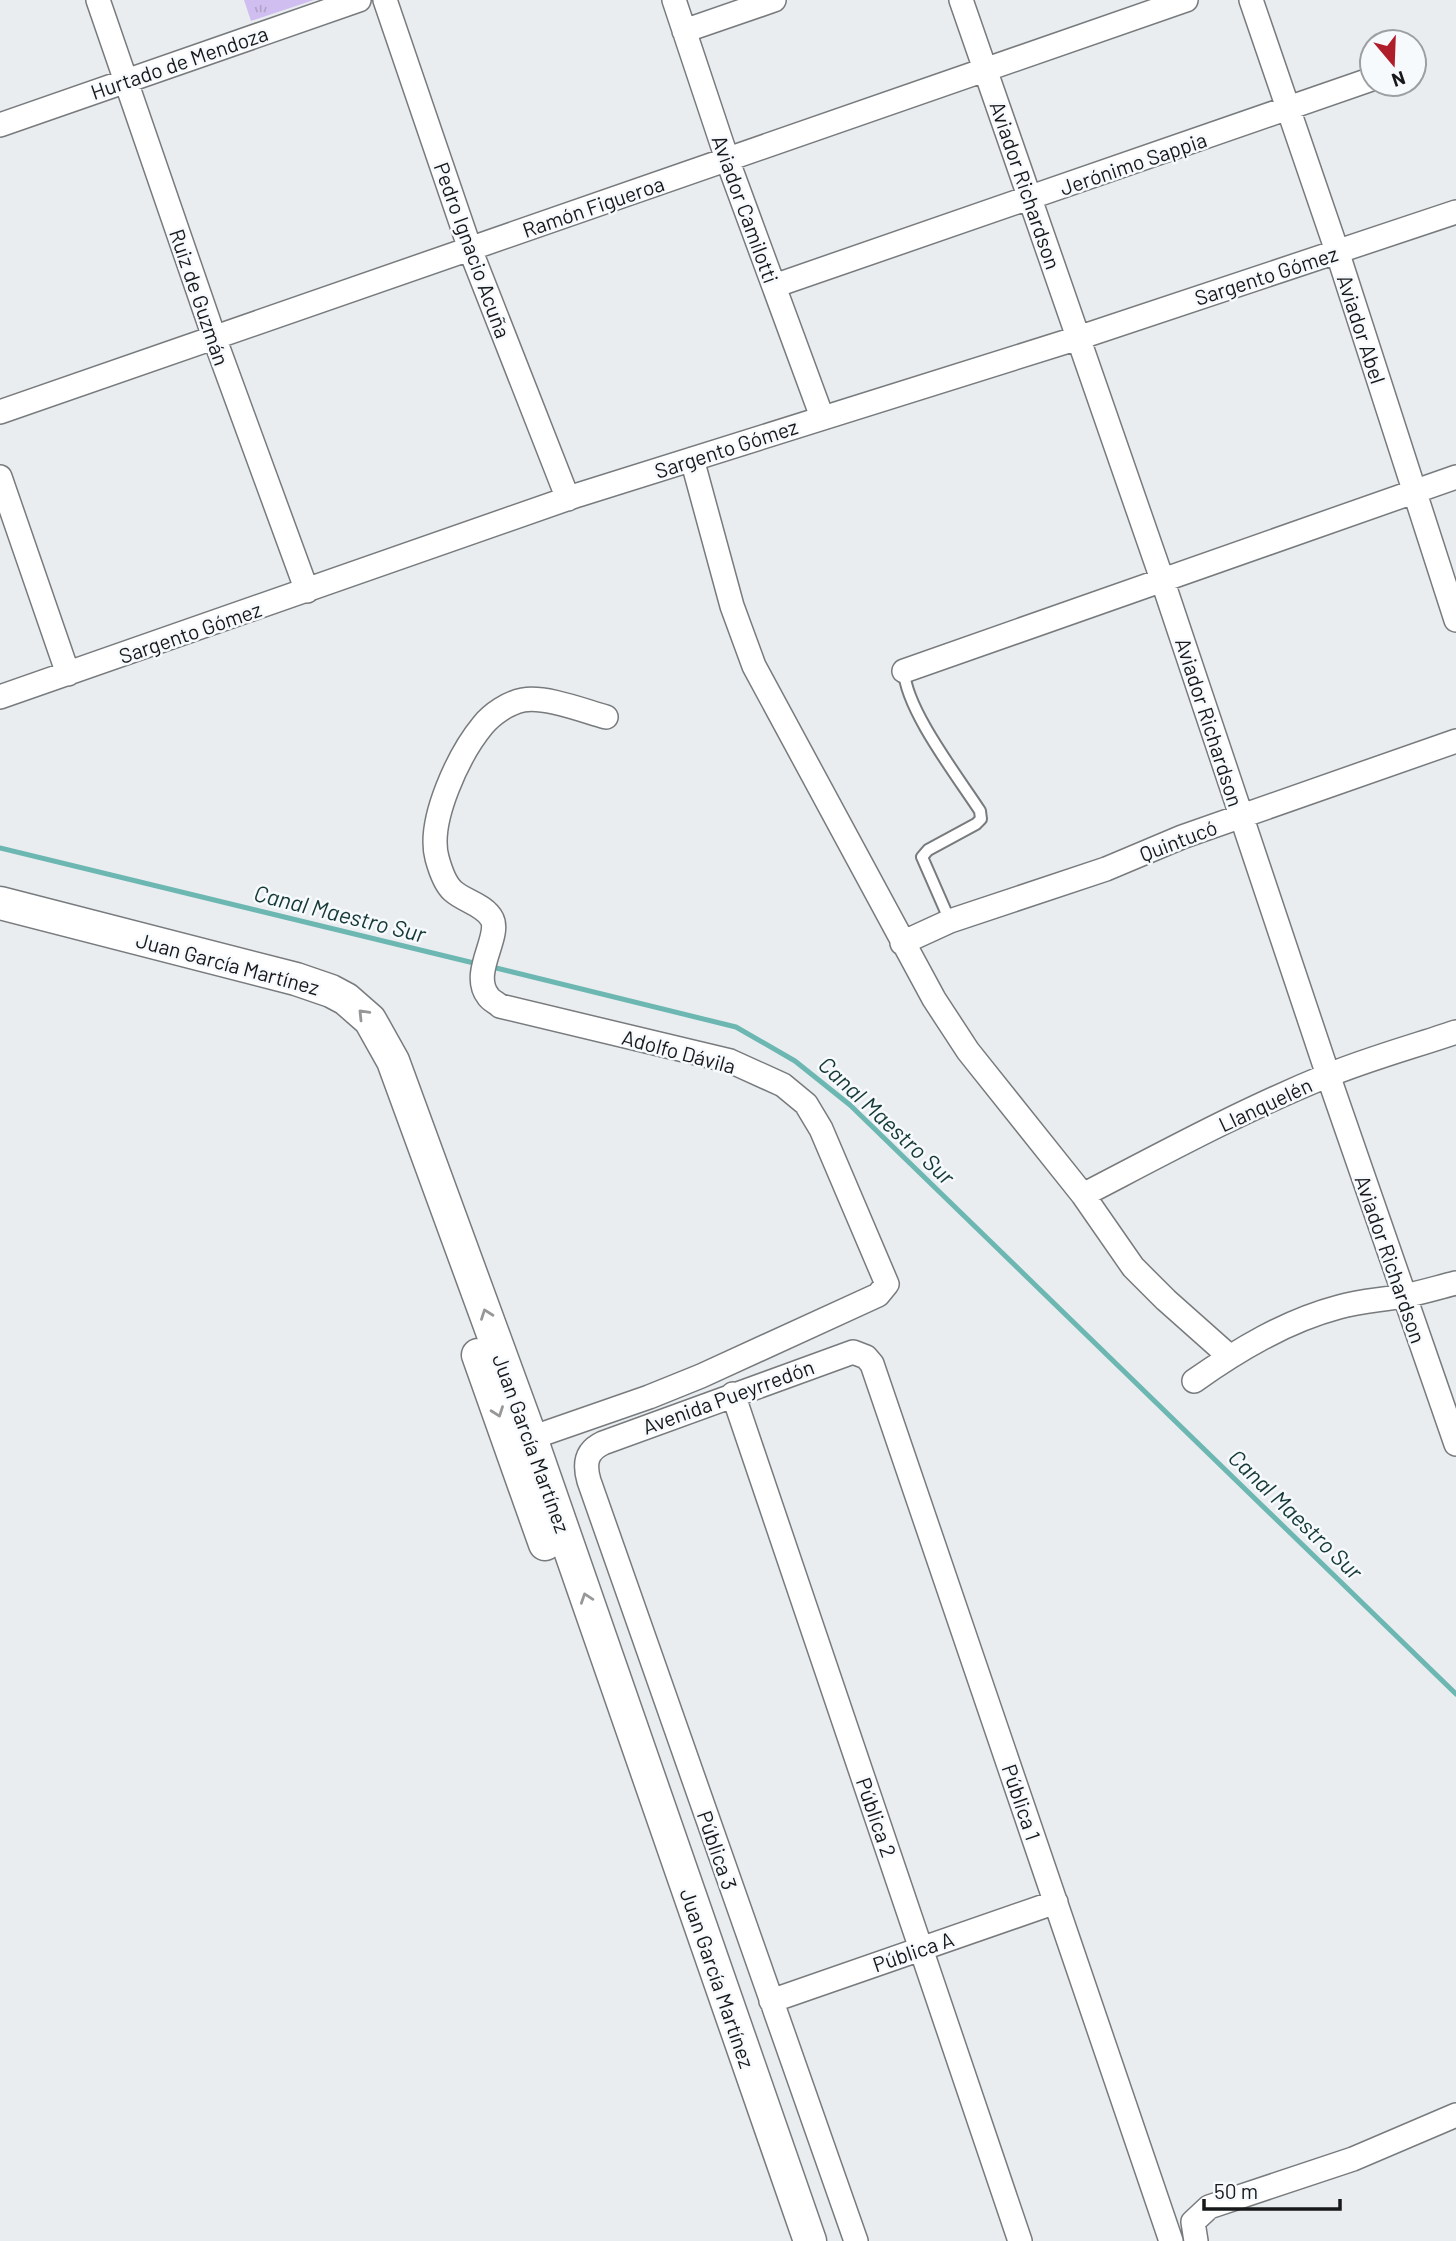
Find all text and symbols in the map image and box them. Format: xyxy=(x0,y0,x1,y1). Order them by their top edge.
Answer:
street label: Hurtado de Mendoza xyxy=(87,20,271,104)
north arrow xyxy=(1358,28,1428,98)
text: N xyxy=(1389,67,1408,92)
street label: Aviador Richardson xyxy=(986,98,1066,272)
street label: Jerónimo Sappia xyxy=(1056,126,1210,200)
street label: Aviador Camilotti xyxy=(708,132,784,286)
street label: Pedro Ignacio Acuña xyxy=(430,159,516,341)
street label: Ramón Figueroa xyxy=(519,170,667,242)
street label: Ruiz de Guzmán xyxy=(165,225,235,369)
street label: Sargento Gómez xyxy=(1191,240,1341,310)
street label: Aviador Abel xyxy=(1333,271,1391,387)
street label: Sargento Gómez xyxy=(651,413,801,483)
street label: Sargento Gómez xyxy=(116,596,264,668)
street label: Aviador Richardson xyxy=(1171,634,1249,810)
street label: Quintucó xyxy=(1136,814,1220,866)
water label: Canal Maestro Sur xyxy=(251,878,429,948)
street label: Juan García Martínez xyxy=(134,927,322,999)
one-way arrow xyxy=(359,1010,372,1023)
street label: Adolfo Dávila xyxy=(619,1024,739,1078)
water label: Canal Maestro Sur xyxy=(813,1050,961,1191)
street label: Llanquelén xyxy=(1214,1071,1316,1137)
street label: Aviador Richardson xyxy=(1351,1172,1431,1346)
one-way arrow xyxy=(480,1309,494,1321)
street label: Juan García Martínez xyxy=(488,1350,576,1536)
street label: Avenida Pueyrredón xyxy=(639,1353,817,1439)
one-way arrow xyxy=(490,1405,504,1417)
water label: Canal Maestro Sur xyxy=(1223,1443,1370,1586)
one-way arrow xyxy=(580,1592,594,1605)
street label: Pública 1 xyxy=(997,1761,1047,1843)
street label: Pública 2 xyxy=(852,1774,902,1860)
street label: Pública 3 xyxy=(693,1807,743,1893)
street label: Juan García Martínez xyxy=(676,1885,760,2071)
street label: Pública A xyxy=(869,1925,957,1976)
scale bar xyxy=(1204,2168,1340,2212)
text: 50 m xyxy=(1214,2178,1258,2203)

